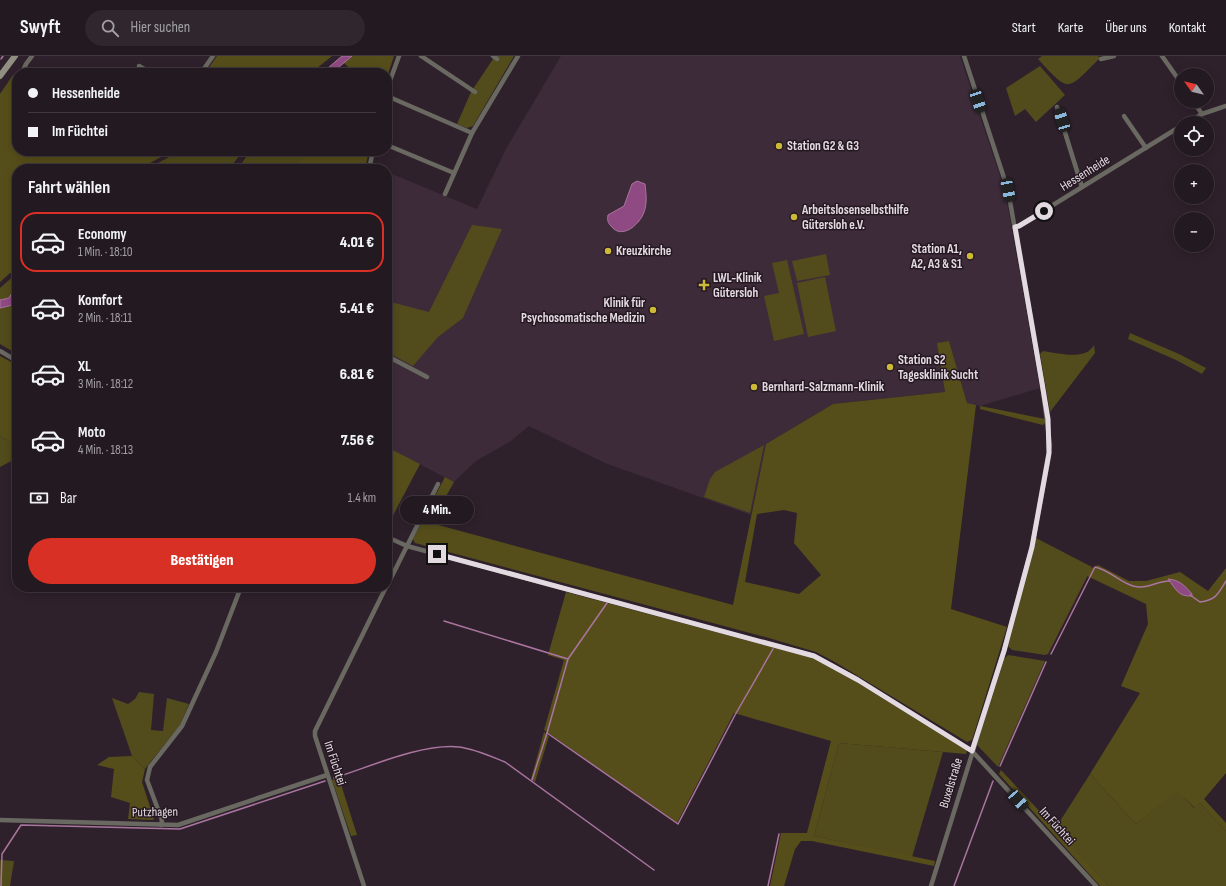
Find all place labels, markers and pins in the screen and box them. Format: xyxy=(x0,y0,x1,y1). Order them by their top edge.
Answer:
place label: Station G2 & G3 xyxy=(787,138,859,154)
marker: Station G2 & G3 xyxy=(774,141,784,151)
place label: Arbeitslosenselbsthilfe Gütersloh e.V. xyxy=(801,202,909,233)
marker: Arbeitslosenselbsthilfe Gütersloh e.V. xyxy=(789,212,799,222)
place label: Station A1, A2, A3 & S1 xyxy=(910,241,962,272)
place label: Kreuzkirche xyxy=(616,243,672,259)
marker: Kreuzkirche xyxy=(603,246,613,256)
marker: Station A1, A2, A3 & S1 xyxy=(965,251,975,261)
place label: LWL-Klinik Gütersloh xyxy=(713,270,762,301)
marker: LWL-Klinik Gütersloh xyxy=(698,279,710,291)
place label: Klinik für Psychosomatische Medizin xyxy=(521,295,645,326)
marker: Klinik für Psychosomatische Medizin xyxy=(648,305,658,315)
place label: Station S2 Tagesklinik Sucht xyxy=(898,352,979,383)
marker: Station S2 Tagesklinik Sucht xyxy=(885,362,895,372)
place label: Bernhard-Salzmann-Klinik xyxy=(762,379,885,395)
marker: Bernhard-Salzmann-Klinik xyxy=(749,382,759,392)

